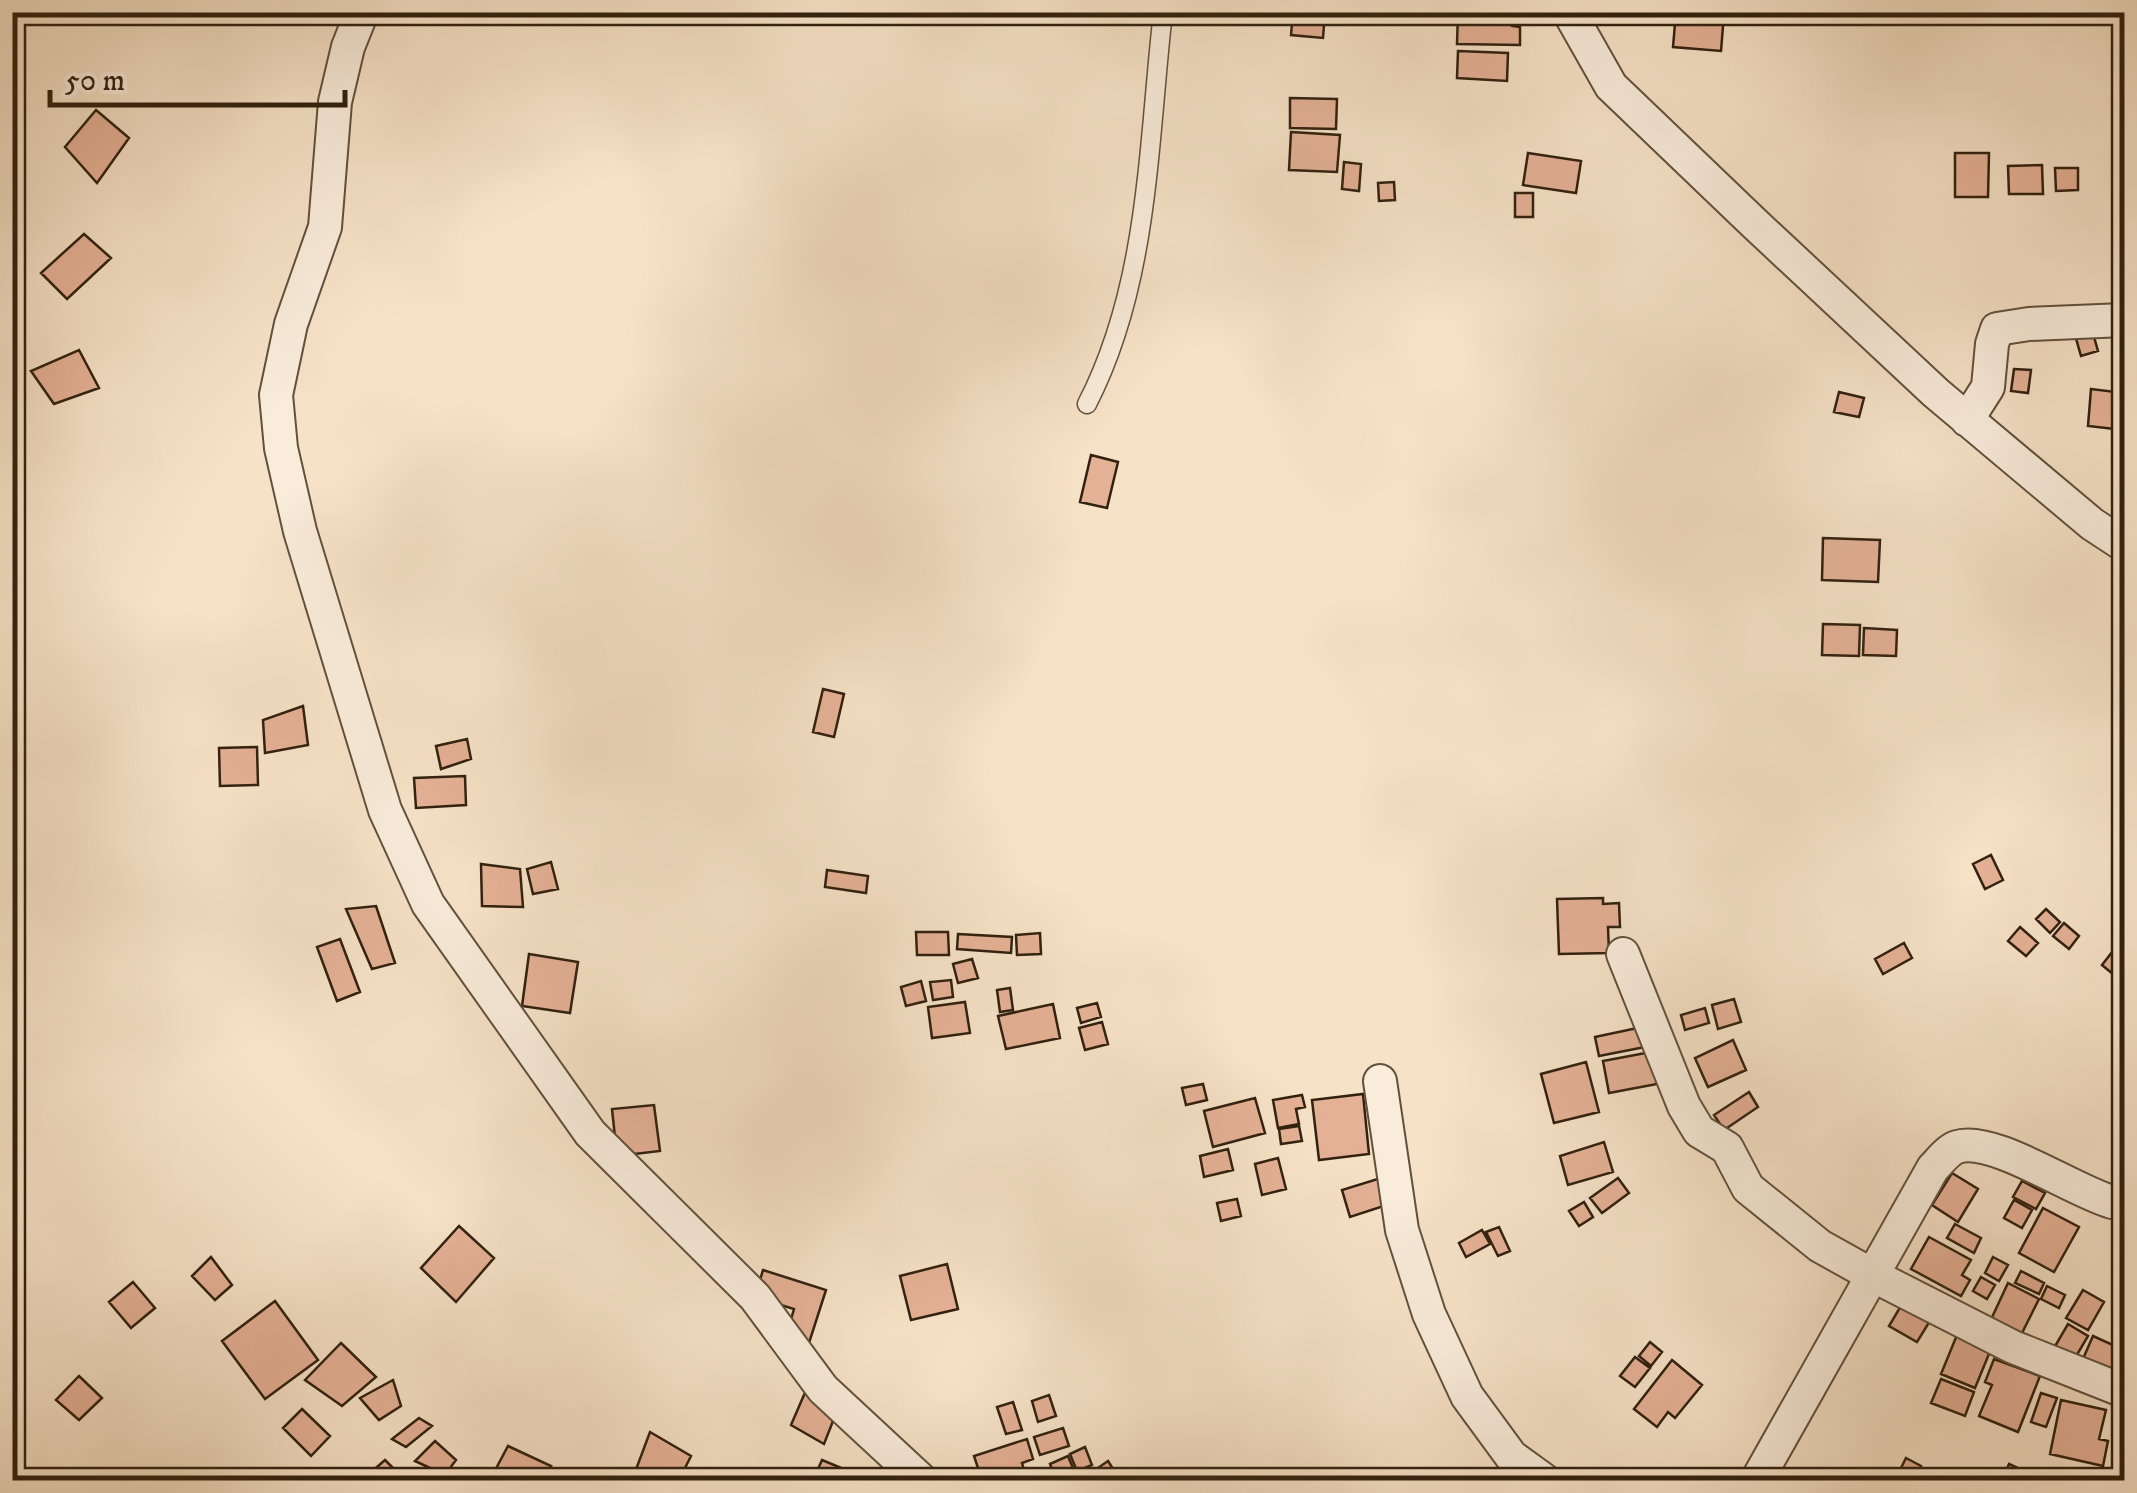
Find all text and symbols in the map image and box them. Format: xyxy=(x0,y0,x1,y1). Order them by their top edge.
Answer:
scale bar xyxy=(50,45,345,107)
text: 50 m xyxy=(65,63,125,100)

